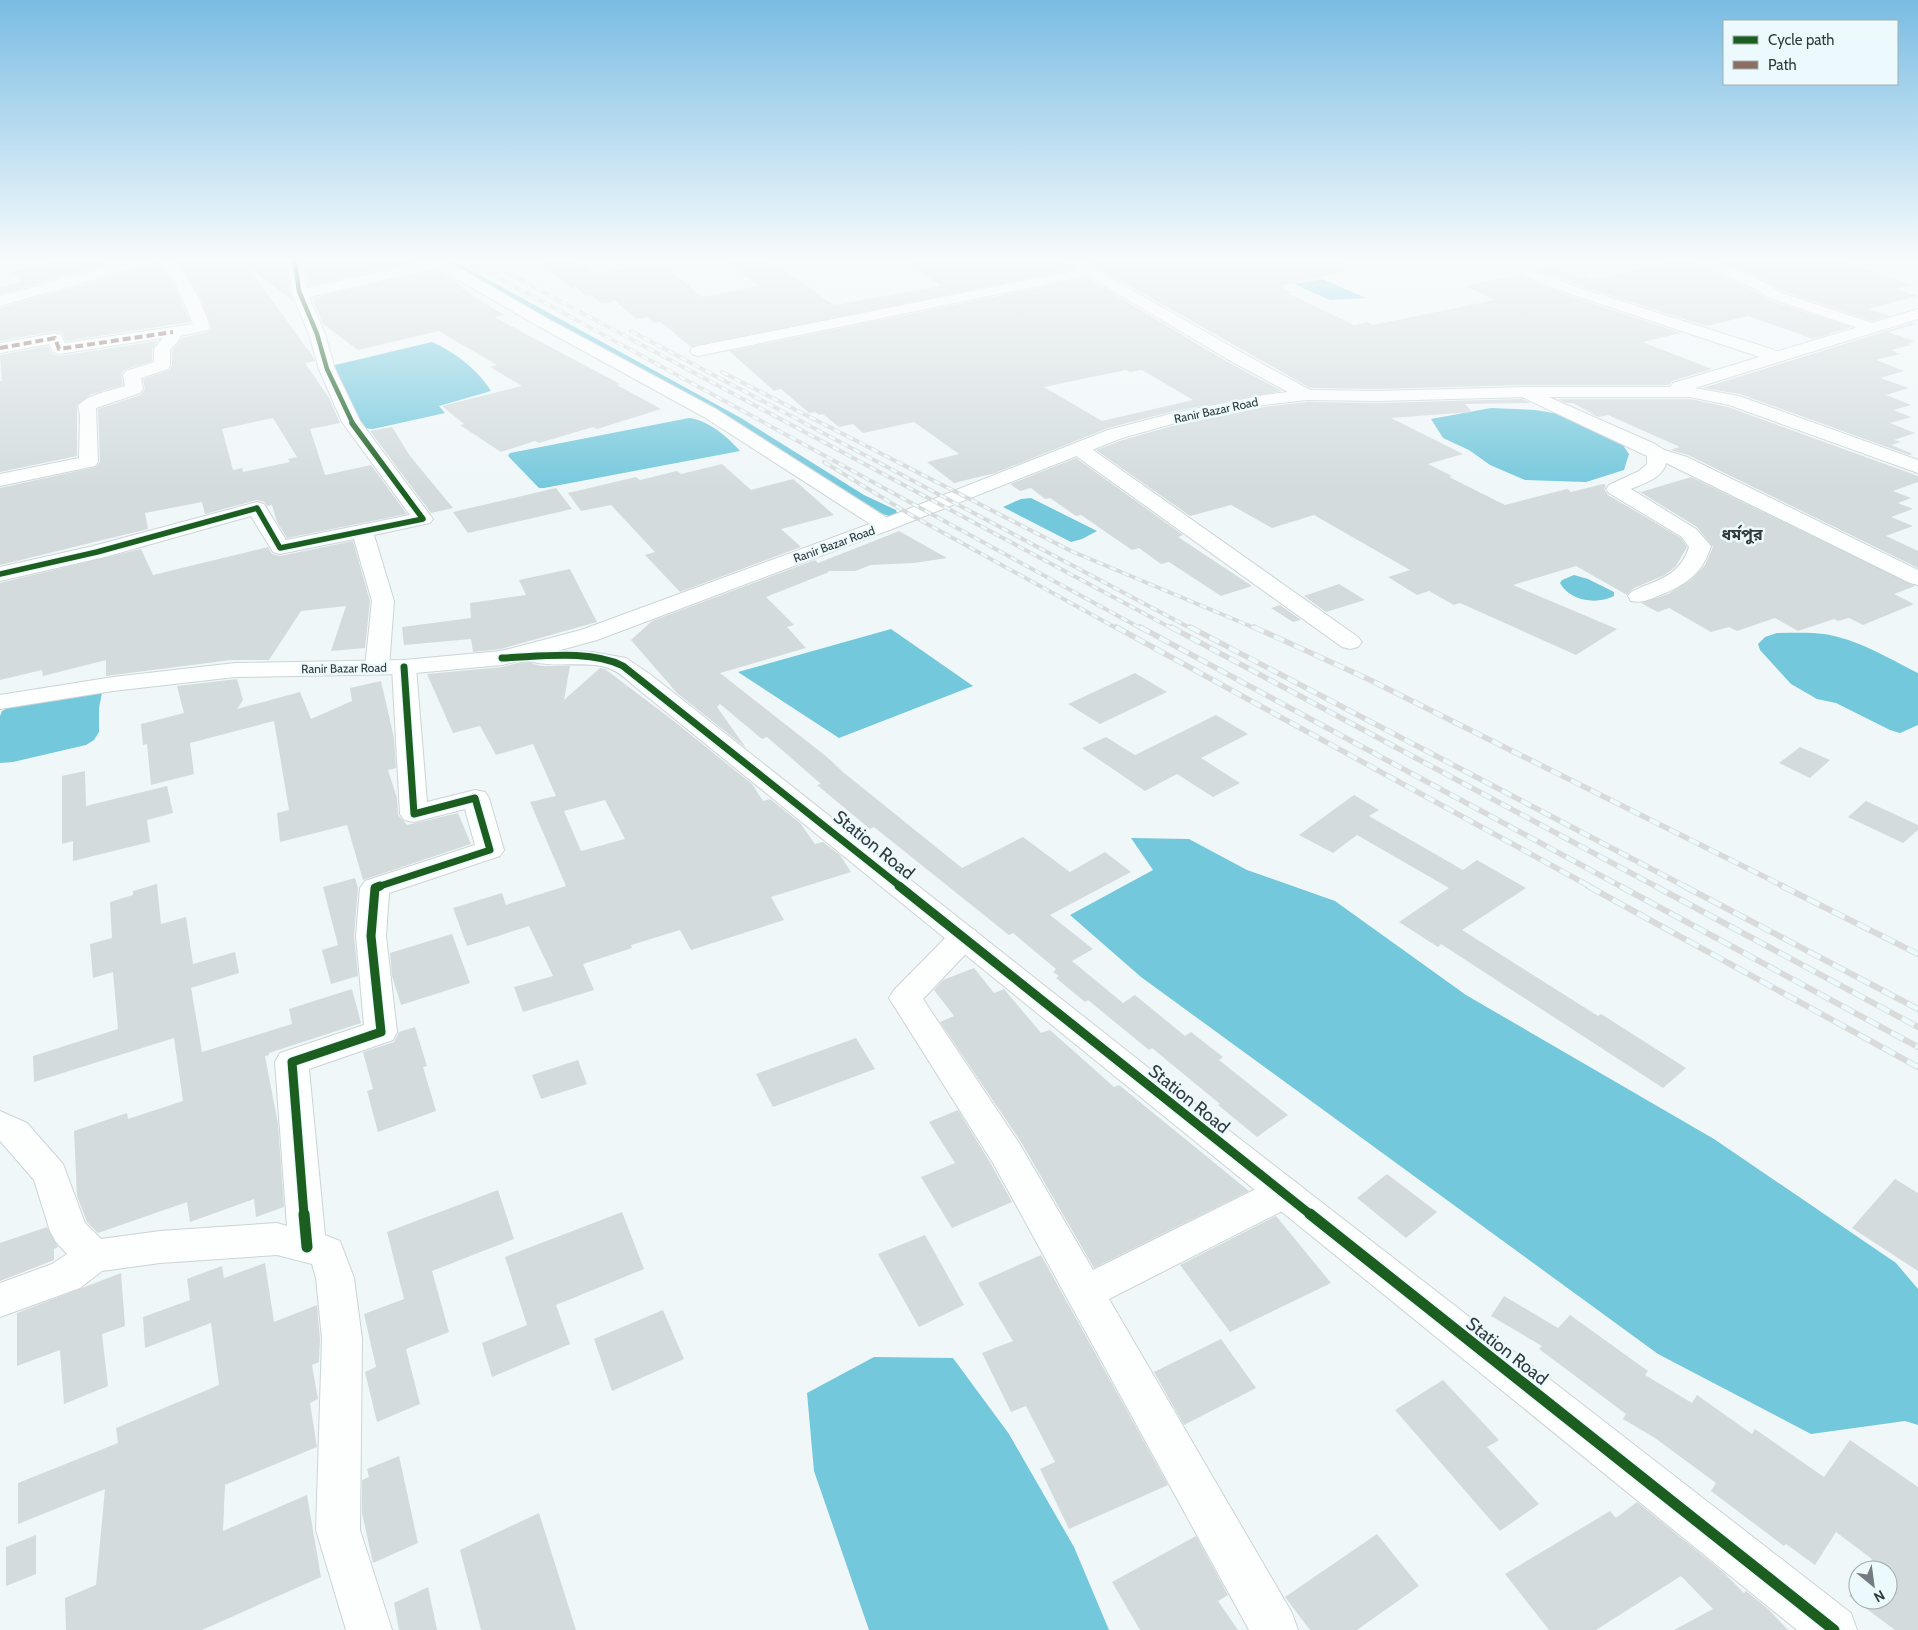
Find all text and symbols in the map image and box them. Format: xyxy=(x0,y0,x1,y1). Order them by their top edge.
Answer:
legend xyxy=(1723,20,1898,85)
text: Cycle path xyxy=(1768,31,1834,49)
text: Path xyxy=(1768,56,1797,74)
street label: Ranir Bazar Road xyxy=(1173,394,1259,426)
street label: Ranir Bazar Road xyxy=(791,522,877,566)
district label: ধর্মপুর xyxy=(1721,524,1763,545)
street label: Ranir Bazar Road xyxy=(301,660,387,676)
street label: Station Road xyxy=(829,806,919,884)
street label: Station Road xyxy=(1144,1060,1234,1138)
street label: Station Road xyxy=(1462,1312,1552,1390)
north arrow xyxy=(1848,1560,1898,1610)
text: N xyxy=(1871,1586,1888,1607)

